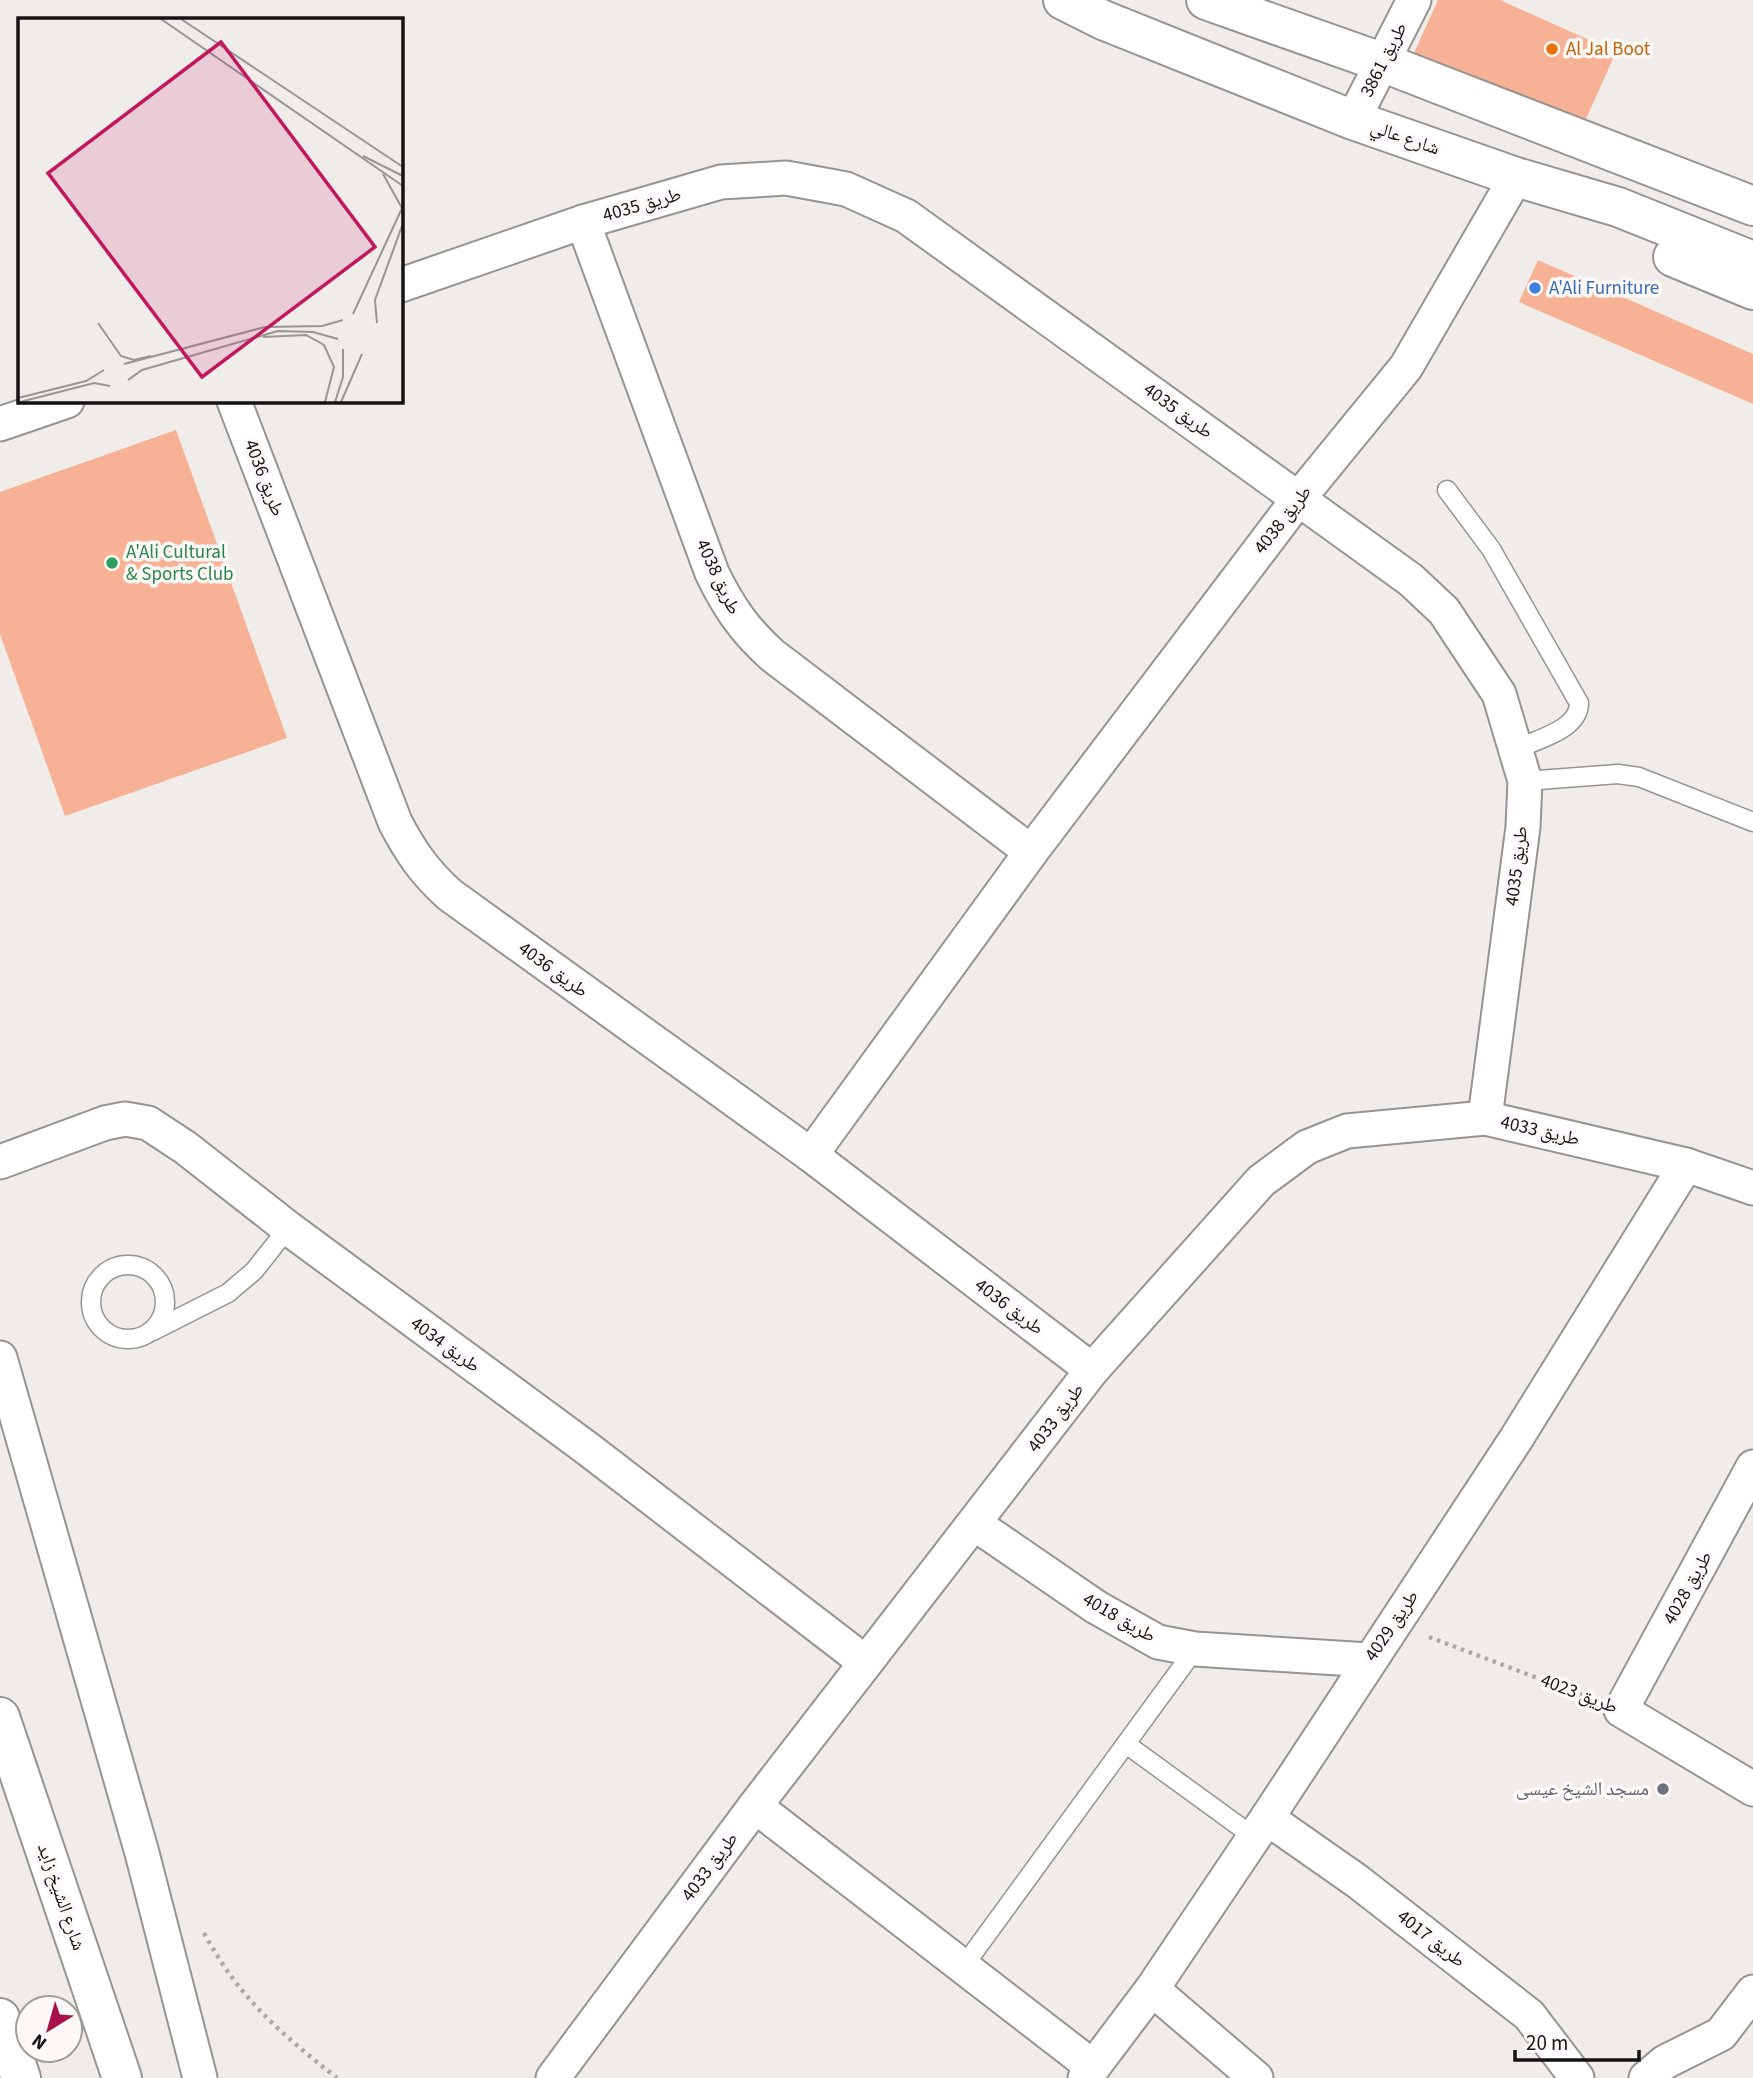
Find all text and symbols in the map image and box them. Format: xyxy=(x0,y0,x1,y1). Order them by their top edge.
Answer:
inset map xyxy=(18,18,402,402)
street label: طريق 3861 xyxy=(1354,18,1414,102)
place label: Al Jal Boot xyxy=(1566,36,1651,63)
marker: Al Jal Boot xyxy=(1544,41,1560,57)
street label: شارع عالي xyxy=(1367,114,1443,163)
street label: طريق 4035 xyxy=(600,181,684,229)
place label: A'Ali Furniture xyxy=(1549,275,1659,302)
marker: A'Ali Furniture xyxy=(1527,280,1543,296)
street label: طريق 4035 xyxy=(1137,376,1219,446)
street label: طريق 4036 xyxy=(237,436,291,520)
street label: طريق 4038 xyxy=(1248,480,1318,560)
street label: طريق 4038 xyxy=(689,535,747,619)
place label: A'Ali Cultural & Sports Club xyxy=(126,539,233,588)
marker: A'Ali Cultural & Sports Club xyxy=(104,555,120,571)
street label: طريق 4035 xyxy=(1499,824,1535,908)
street label: طريق 4036 xyxy=(512,935,594,1005)
street label: طريق 4033 xyxy=(1498,1109,1582,1153)
street label: طريق 4036 xyxy=(969,1272,1049,1342)
street label: طريق 4034 xyxy=(404,1310,486,1380)
street label: طريق 4033 xyxy=(1021,1378,1091,1458)
street label: طريق 4028 xyxy=(1657,1546,1719,1630)
street label: طريق 4029 xyxy=(1358,1585,1426,1667)
street label: طريق 4018 xyxy=(1077,1586,1161,1650)
street label: طريق 4023 xyxy=(1537,1667,1621,1721)
place label: مسجد الشيخ عيسى xyxy=(1516,1776,1649,1803)
marker: مسجد الشيخ عيسى xyxy=(1655,1781,1671,1797)
street label: طريق 4033 xyxy=(675,1827,745,1907)
street label: شارع الشيخ زايد xyxy=(30,1840,92,1954)
street label: طريق 4017 xyxy=(1391,1904,1471,1974)
north arrow xyxy=(14,1994,84,2064)
scale bar xyxy=(1515,2018,1639,2062)
text: N xyxy=(26,2027,53,2056)
text: 20 m xyxy=(1526,2028,1568,2058)

